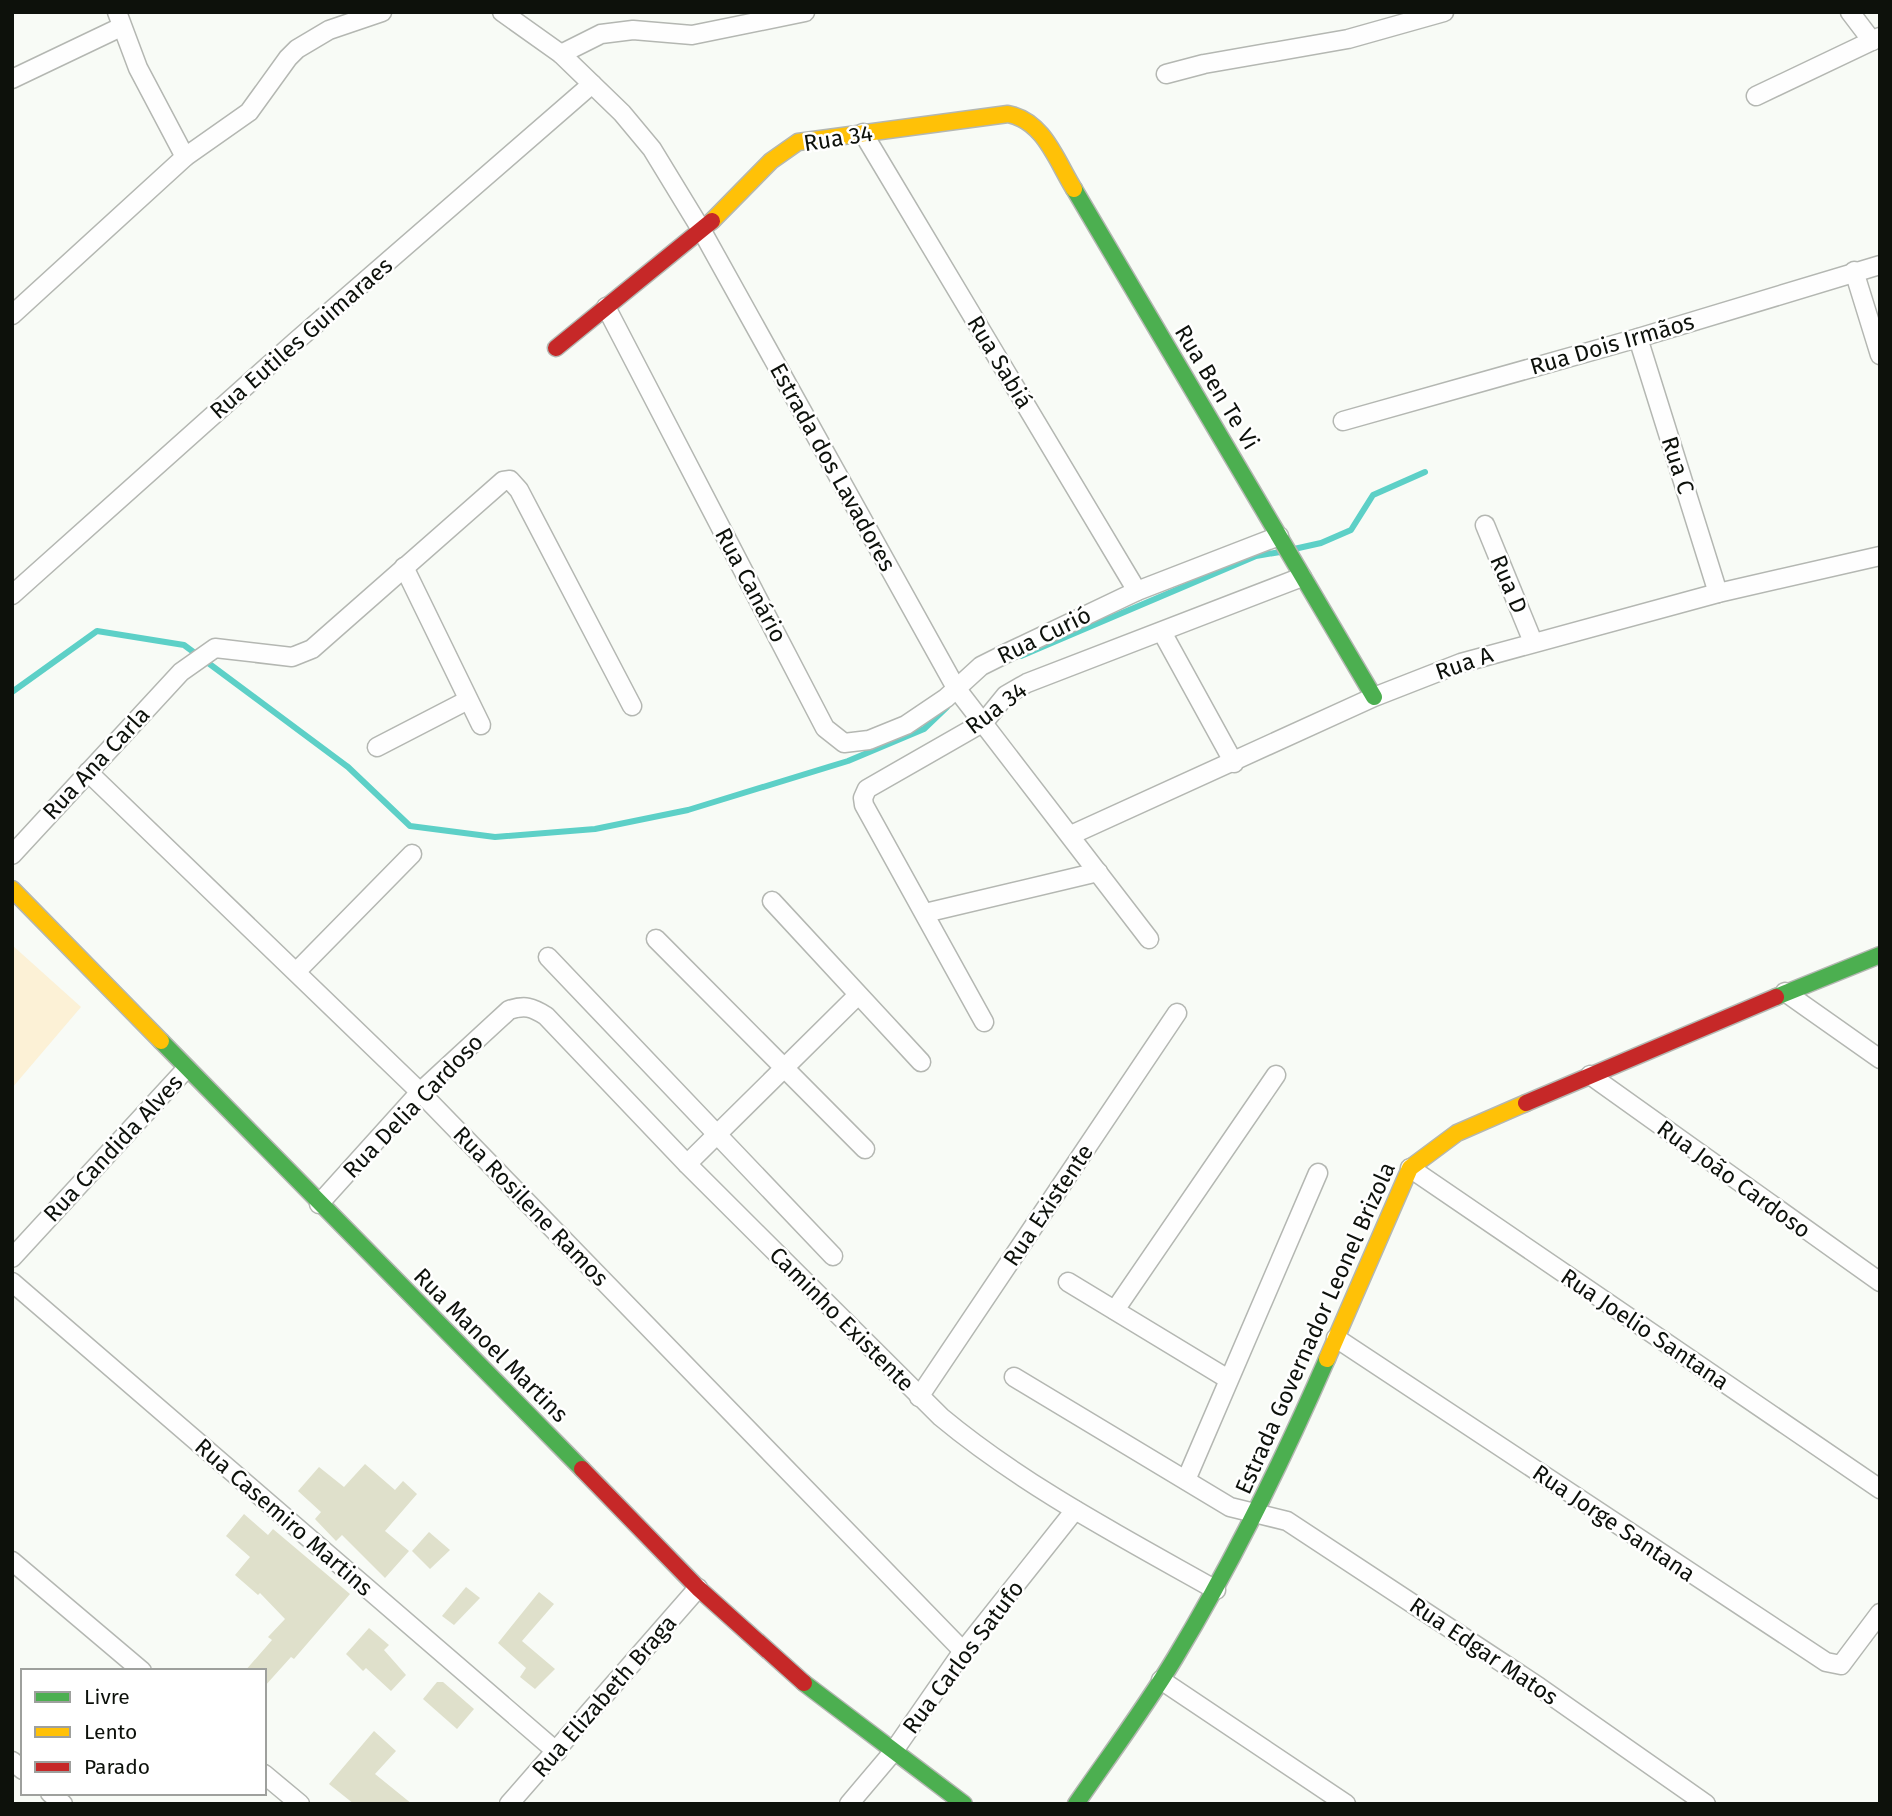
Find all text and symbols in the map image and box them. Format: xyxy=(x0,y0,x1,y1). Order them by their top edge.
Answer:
street label: Rua 34 xyxy=(801,119,875,157)
street label: Rua Eutiles Guimaraes xyxy=(204,251,398,425)
street label: Rua Dois Irmãos xyxy=(1527,307,1697,381)
street label: Rua Sabiá xyxy=(961,310,1039,414)
street label: Rua Ben Te Vi xyxy=(1169,320,1265,454)
street label: Estrada dos Lavadores xyxy=(764,358,902,576)
street label: Rua C xyxy=(1656,433,1700,497)
street label: Rua Canário xyxy=(709,523,793,647)
street label: Rua D xyxy=(1484,551,1534,617)
street label: Rua Curió xyxy=(993,600,1095,670)
street label: Rua A xyxy=(1432,640,1497,686)
street label: Rua 34 xyxy=(960,676,1032,740)
street label: Rua Ana Carla xyxy=(37,701,155,825)
street label: Rua Delia Cardoso xyxy=(337,1028,489,1184)
street label: Rua Candida Alves xyxy=(38,1068,188,1228)
street label: Rua João Cardoso xyxy=(1652,1114,1816,1244)
street label: Rua Rosilene Ramos xyxy=(447,1120,615,1292)
street label: Rua Existente xyxy=(997,1139,1099,1271)
street label: Estrada Governador Leonel Brizola xyxy=(1229,1158,1401,1498)
street label: Caminho Existente xyxy=(764,1241,920,1397)
street label: Rua Manoel Martins xyxy=(408,1262,574,1428)
street label: Rua Joelio Santana xyxy=(1556,1262,1734,1396)
street label: Rua Casemiro Martins xyxy=(189,1432,379,1602)
street label: Rua Jorge Santana xyxy=(1527,1458,1701,1588)
street label: Rua Carlos Satufo xyxy=(896,1575,1030,1739)
street label: Rua Edgar Matos xyxy=(1404,1591,1564,1711)
street label: Rua Elizabeth Braga xyxy=(526,1609,682,1783)
legend xyxy=(21,1669,266,1795)
text: Livre xyxy=(84,1684,130,1710)
text: Lento xyxy=(84,1719,137,1745)
text: Parado xyxy=(84,1754,150,1780)

